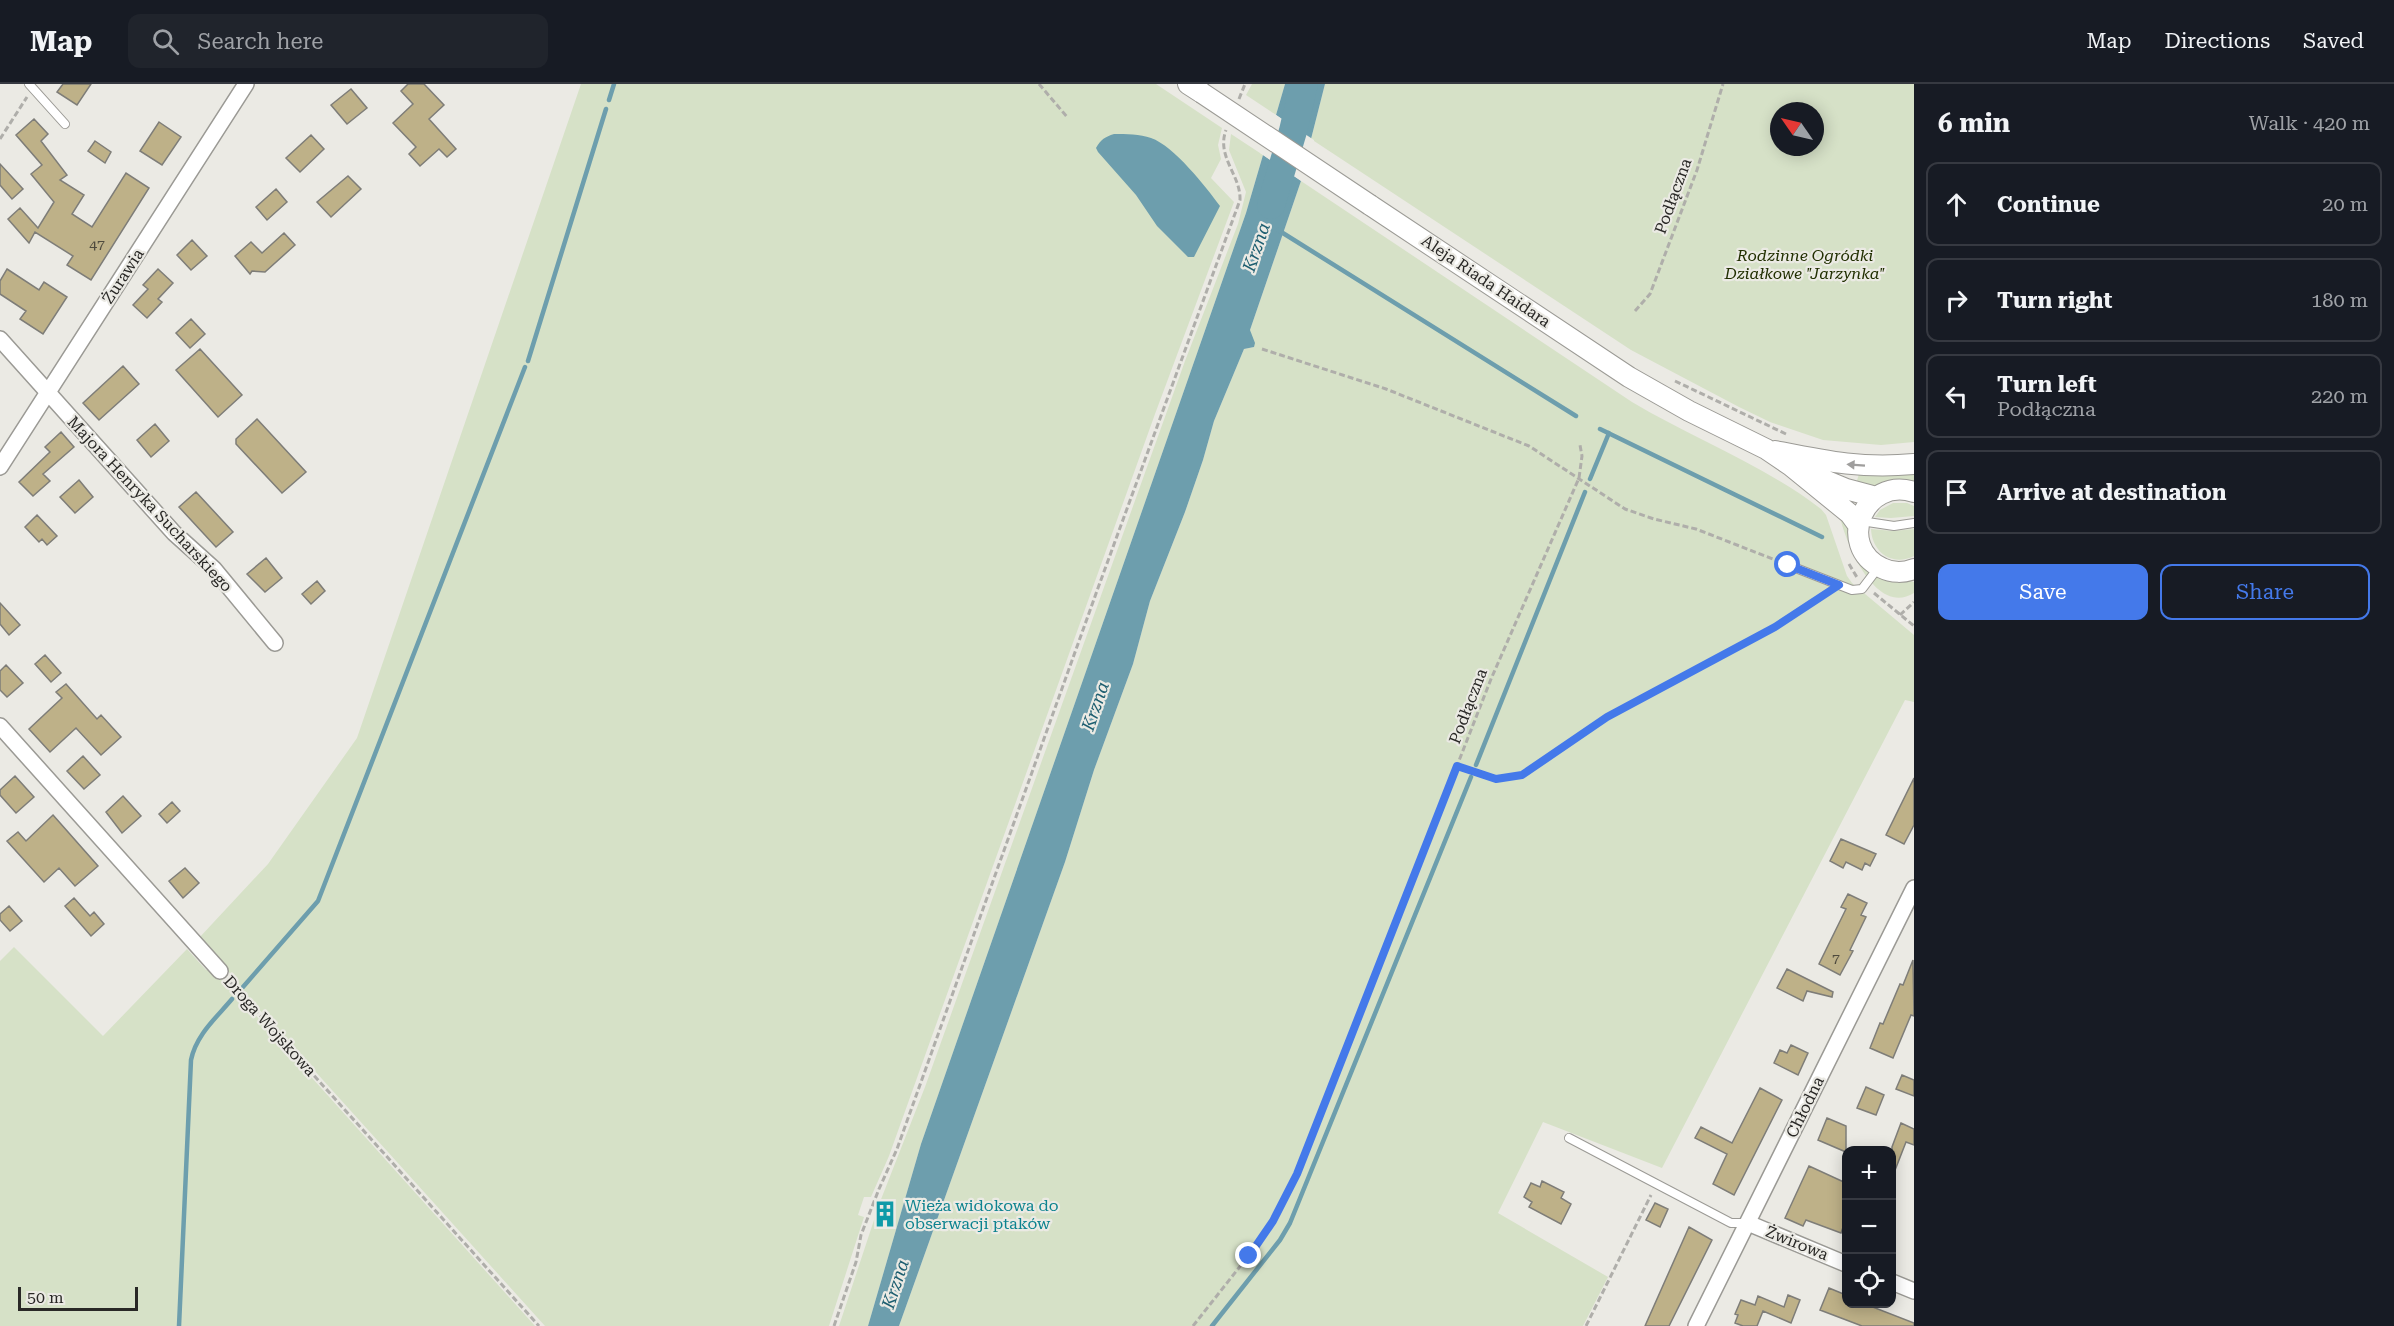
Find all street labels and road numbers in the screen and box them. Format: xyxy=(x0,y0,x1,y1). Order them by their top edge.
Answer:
street label: Podłączna xyxy=(1651,155,1696,236)
street label: Aleja Riada Haidara xyxy=(1418,231,1554,331)
street label: Żurawia xyxy=(98,245,148,307)
street label: Majora Henryka Sucharskiego xyxy=(64,412,237,596)
street label: Podłączna xyxy=(1445,665,1491,746)
street label: Droga Wojskowa xyxy=(220,972,320,1080)
street label: Chłodna xyxy=(1782,1073,1828,1141)
street label: Żwirowa xyxy=(1763,1222,1831,1264)

